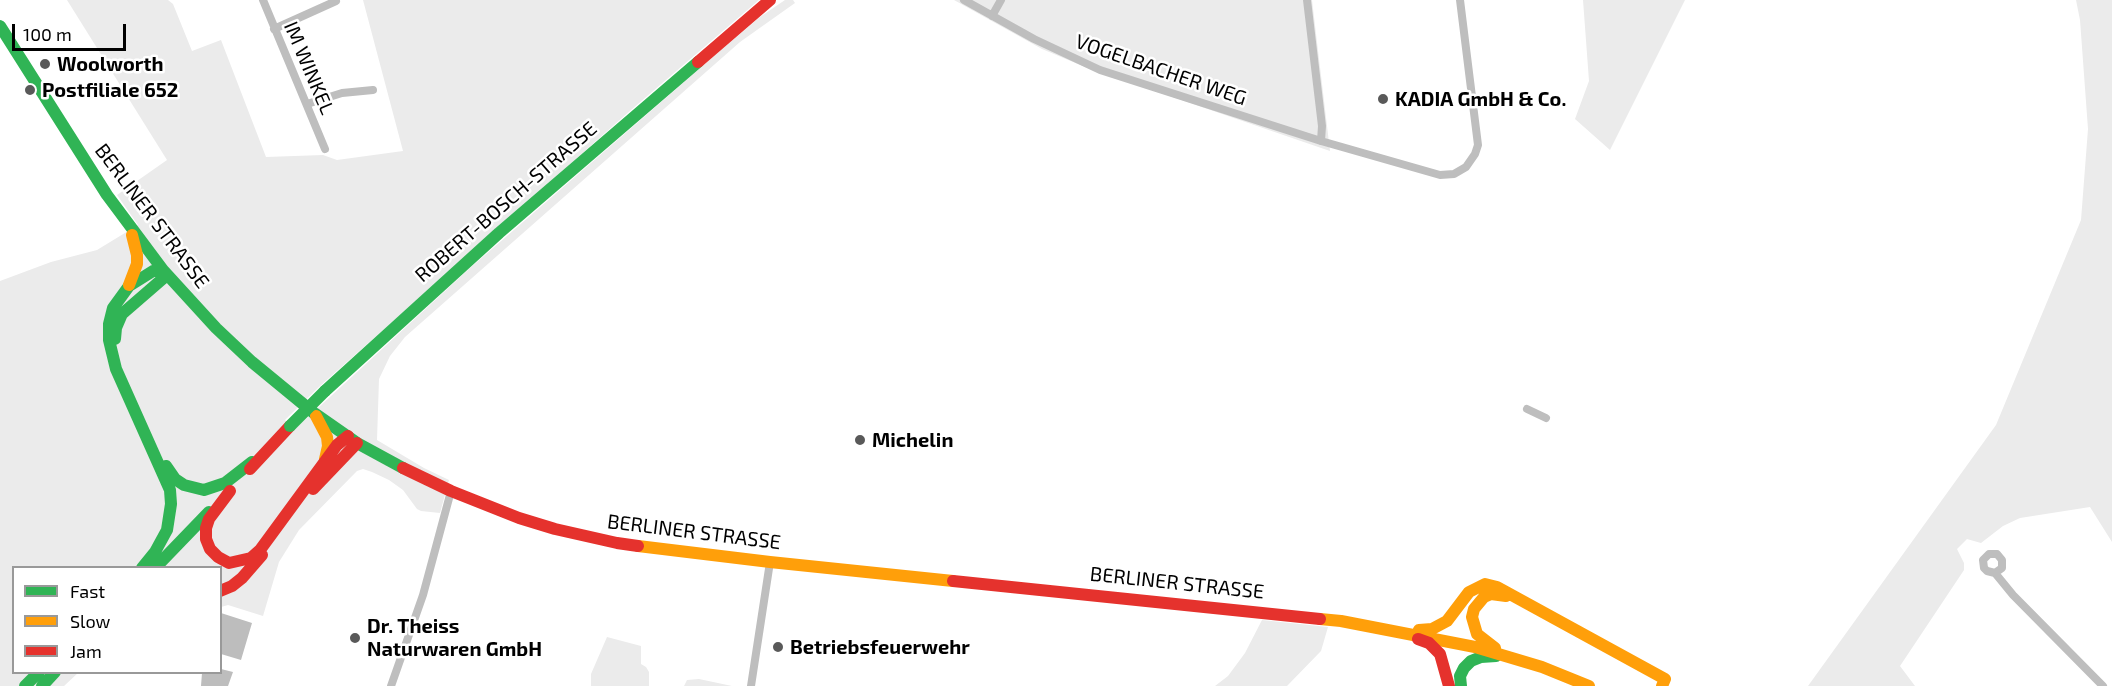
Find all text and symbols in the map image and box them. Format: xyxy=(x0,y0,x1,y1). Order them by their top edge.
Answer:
scale bar xyxy=(15,12,129,50)
street label: IM WINKEL xyxy=(279,18,339,118)
text: 100 m xyxy=(23,23,72,45)
street label: VOGELBACHER WEG xyxy=(1072,29,1250,111)
place label: Woolworth xyxy=(57,52,163,76)
marker: Woolworth xyxy=(38,57,52,71)
place label: Postfiliale 652 xyxy=(42,78,178,102)
marker: Postfiliale 652 xyxy=(23,83,37,97)
place label: KADIA GmbH & Co. xyxy=(1395,87,1566,111)
marker: KADIA GmbH & Co. xyxy=(1376,92,1390,106)
street label: ROBERT-BOSCH-STRASSE xyxy=(410,117,602,287)
street label: BERLINER STRASSE xyxy=(90,139,214,293)
place label: Michelin xyxy=(872,428,953,452)
marker: Michelin xyxy=(853,433,867,447)
street label: BERLINER STRASSE xyxy=(606,509,782,555)
street label: BERLINER STRASSE xyxy=(1089,562,1265,604)
legend xyxy=(12,566,222,674)
text: Fast xyxy=(70,580,105,602)
text: Slow xyxy=(70,610,110,632)
place label: Dr. Theiss Naturwaren GmbH xyxy=(367,614,542,661)
marker: Dr. Theiss Naturwaren GmbH xyxy=(348,631,362,645)
place label: Betriebsfeuerwehr xyxy=(790,635,970,659)
text: Jam xyxy=(70,640,102,662)
marker: Betriebsfeuerwehr xyxy=(771,640,785,654)

